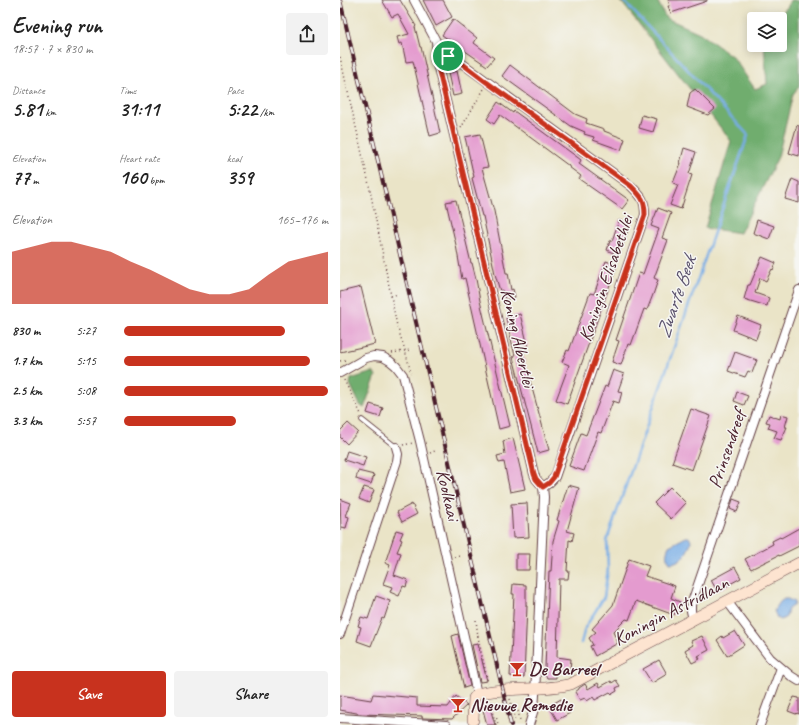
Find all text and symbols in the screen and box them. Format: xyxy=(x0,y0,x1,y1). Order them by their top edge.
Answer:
text: Evening run xyxy=(12,12,102,40)
map controls xyxy=(747,12,787,52)
button: layers xyxy=(747,12,787,52)
button: share xyxy=(286,13,328,55)
pin xyxy=(431,39,465,73)
text: 18:57 · 7 × 830 m xyxy=(12,41,93,57)
icon: arrive xyxy=(437,45,459,67)
text: Distance xyxy=(12,83,45,97)
text: Time xyxy=(119,83,136,97)
text: Pace xyxy=(227,83,244,97)
text: 5.81 xyxy=(12,97,43,122)
text: 31:11 xyxy=(119,97,159,122)
text: 5:22 xyxy=(227,97,257,122)
text: km xyxy=(43,105,56,119)
text: /km xyxy=(257,105,274,119)
text: Elevation xyxy=(12,151,46,165)
text: Heart rate xyxy=(119,151,159,165)
text: kcal xyxy=(227,151,241,165)
text: 77 xyxy=(12,165,30,190)
text: 160 xyxy=(119,165,147,190)
text: 359 xyxy=(227,165,253,190)
text: m xyxy=(30,173,39,187)
text: bpm xyxy=(147,173,165,187)
street label: Koningin Elisabethlei xyxy=(573,209,640,345)
text: Elevation xyxy=(12,212,52,228)
text: 165–176 m xyxy=(277,212,328,228)
water label: Zwarte Beek xyxy=(650,249,703,341)
street label: Koning Albertlei xyxy=(495,286,542,392)
text: 830 m xyxy=(12,323,40,339)
text: 5:27 xyxy=(76,323,96,339)
text: 1.7 km xyxy=(12,353,42,369)
text: 5:15 xyxy=(76,353,96,369)
text: 2.5 km xyxy=(12,383,42,399)
text: 5:08 xyxy=(76,383,96,399)
street label: Prinsendreef xyxy=(702,402,753,491)
text: 3.3 km xyxy=(12,413,42,429)
text: 5:57 xyxy=(76,413,96,429)
street label: Koolkaai xyxy=(430,467,466,525)
street label: Koningin Astridlaan xyxy=(609,570,733,651)
place label: De Barreel xyxy=(529,657,602,681)
bar icon: De Barreel xyxy=(508,660,526,678)
button: Save xyxy=(12,671,166,717)
button: Share xyxy=(174,671,328,717)
place label: Nieuwe Remedie xyxy=(470,693,574,717)
bar icon: Nieuwe Remedie xyxy=(449,696,467,714)

